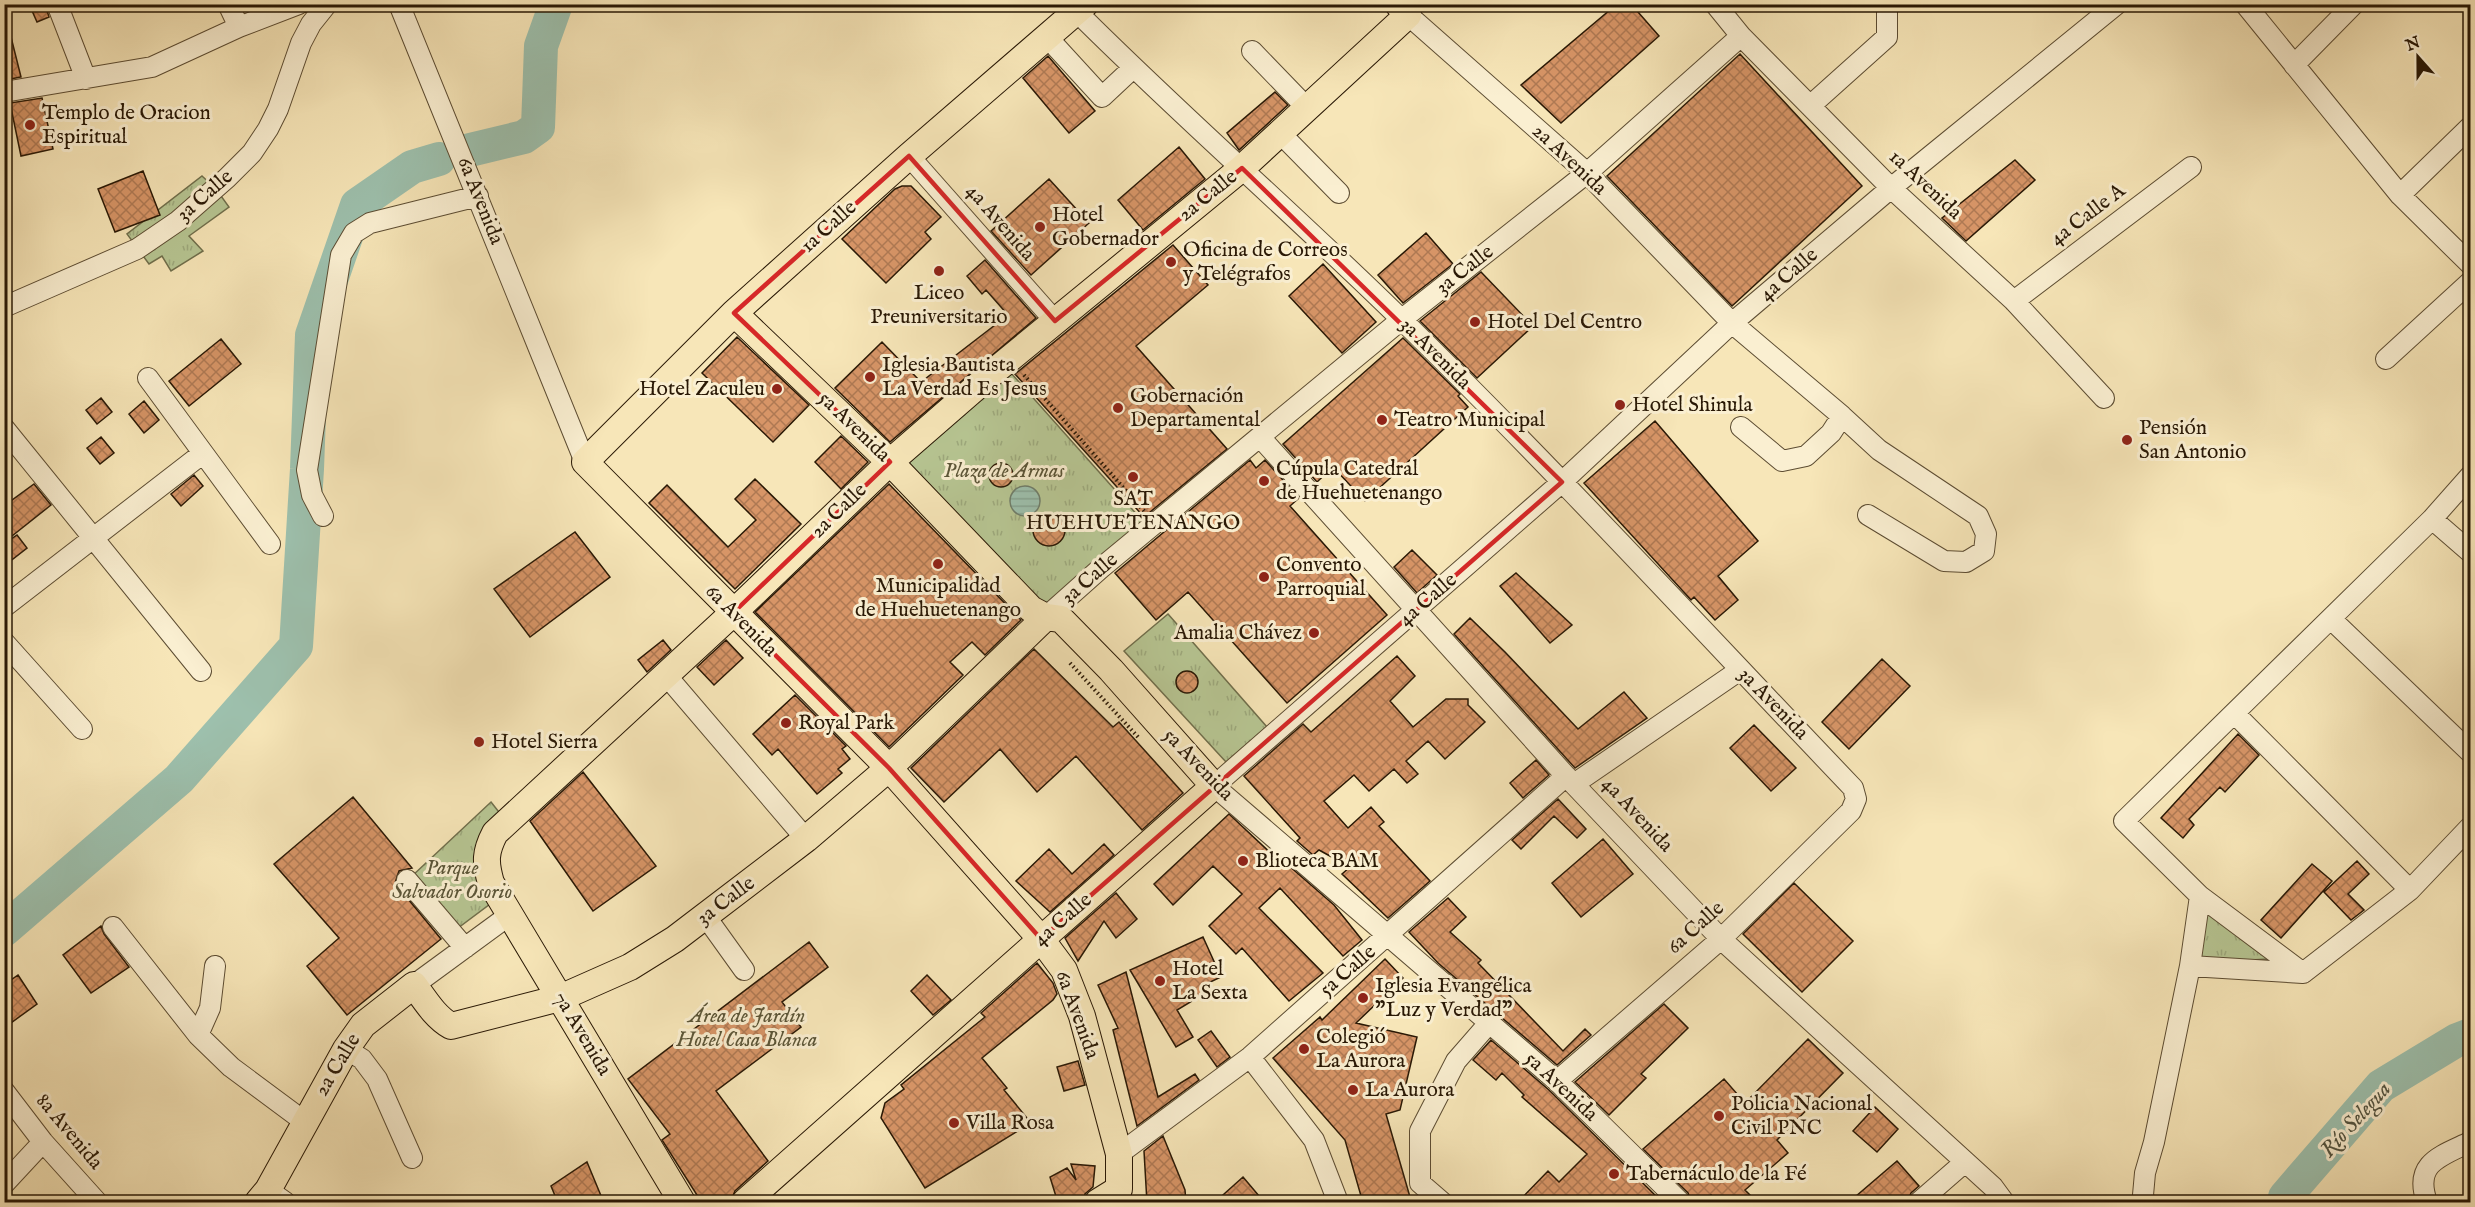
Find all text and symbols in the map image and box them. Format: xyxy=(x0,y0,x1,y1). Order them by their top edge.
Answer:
north arrow xyxy=(2388,27,2448,87)
text: N xyxy=(2402,33,2424,57)
place label: Templo de Oracion Espiritual xyxy=(42,100,211,151)
marker: Templo de Oracion Espiritual xyxy=(23,118,37,132)
street label: 2a Avenida xyxy=(1526,118,1613,202)
street label: 1a Avenida xyxy=(1882,144,1968,227)
street label: 6a Avenida xyxy=(450,153,510,250)
street label: 3a Calle xyxy=(171,164,239,228)
street label: 2a Calle xyxy=(1173,164,1243,228)
street label: 4a Calle A xyxy=(2045,177,2132,252)
street label: 4a Avenida xyxy=(959,179,1041,268)
street label: 1a Calle xyxy=(795,194,863,259)
place label: Hotel Gobernador xyxy=(1052,202,1159,253)
marker: Hotel Gobernador xyxy=(1033,220,1047,234)
place label: Oficina de Correos y Telégrafos xyxy=(1182,237,1348,288)
street label: 3a Calle xyxy=(1430,239,1500,301)
street label: 4a Calle xyxy=(1754,242,1824,308)
marker: Oficina de Correos y Telégrafos xyxy=(1164,255,1178,269)
marker: Liceo Preuniversitario xyxy=(932,264,946,278)
place label: Liceo Preuniversitario xyxy=(870,280,1008,331)
place label: Hotel Del Centro xyxy=(1487,309,1642,336)
street label: 3a Avenida xyxy=(1393,312,1477,396)
marker: Hotel Del Centro xyxy=(1468,315,1482,329)
place label: Iglesia Bautista La Verdad Es Jesus xyxy=(882,352,1047,403)
marker: Iglesia Bautista La Verdad Es Jesus xyxy=(863,370,877,384)
place label: Hotel Zaculeu xyxy=(639,376,765,403)
marker: Hotel Zaculeu xyxy=(770,382,784,396)
place label: Gobernación Departamental xyxy=(1130,383,1260,434)
street label: 5a Avenida xyxy=(812,386,897,469)
place label: Hotel Shinula xyxy=(1632,392,1753,419)
marker: Hotel Shinula xyxy=(1613,398,1627,412)
marker: Gobernación Departamental xyxy=(1111,401,1125,415)
place label: Teatro Municipal xyxy=(1394,407,1545,434)
marker: Teatro Municipal xyxy=(1375,413,1389,427)
place label: Pensión San Antonio xyxy=(2139,415,2246,466)
marker: Pensión San Antonio xyxy=(2120,433,2134,447)
place label: Cúpula Catedral de Huehuetenango xyxy=(1276,456,1442,507)
park label: Plaza de Armas xyxy=(944,458,1065,485)
marker: SAT HUEHUETENANGO xyxy=(1126,470,1140,484)
marker: Cúpula Catedral de Huehuetenango xyxy=(1257,474,1271,488)
street label: 2a Calle xyxy=(805,477,873,545)
place label: SAT HUEHUETENANGO xyxy=(1026,486,1240,537)
street label: 3a Calle xyxy=(1056,547,1124,611)
place label: Convento Parroquial xyxy=(1276,552,1366,603)
marker: Municipalidad de Huehuetenango xyxy=(931,557,945,571)
street label: 4a Calle xyxy=(1393,567,1463,633)
marker: Convento Parroquial xyxy=(1257,570,1271,584)
place label: Municipalidad de Huehuetenango xyxy=(855,573,1021,624)
street label: 6a Avenida xyxy=(699,579,784,664)
place label: Amalia Chávez xyxy=(1173,620,1302,647)
marker: Amalia Chávez xyxy=(1307,626,1321,640)
street label: 3a Avenida xyxy=(1732,662,1815,747)
place label: Royal Park xyxy=(798,710,895,737)
marker: Royal Park xyxy=(779,716,793,730)
street label: 5a Avenida xyxy=(1157,723,1240,808)
place label: Hotel Sierra xyxy=(491,729,599,756)
marker: Hotel Sierra xyxy=(472,735,486,749)
street label: 4a Avenida xyxy=(1595,772,1679,859)
place label: Blioteca BAM xyxy=(1255,848,1379,875)
marker: Blioteca BAM xyxy=(1236,854,1250,868)
park label: Parque Salvador Osorio xyxy=(392,855,512,906)
street label: 3a Calle xyxy=(691,870,761,932)
street label: 4a Calle xyxy=(1028,887,1098,953)
street label: 6a Calle xyxy=(1662,895,1730,961)
street label: 5a Calle xyxy=(1314,939,1382,1003)
place label: Hotel La Sexta xyxy=(1172,956,1248,1007)
street label: 6a Avenida xyxy=(1049,967,1106,1064)
place label: Iglesia Evangélica "Luz y Verdad" xyxy=(1375,973,1533,1024)
marker: Hotel La Sexta xyxy=(1153,974,1167,988)
street label: 7a Avenida xyxy=(546,987,618,1082)
marker: Iglesia Evangélica "Luz y Verdad" xyxy=(1356,991,1370,1005)
park label: Área de Jardín Hotel Casa Blanca xyxy=(676,1002,817,1054)
place label: Colegió La Aurora xyxy=(1316,1024,1406,1075)
street label: 2a Calle xyxy=(309,1028,367,1101)
marker: Colegió La Aurora xyxy=(1297,1042,1311,1056)
street label: 5a Avenida xyxy=(1519,1046,1604,1128)
water label: Río Selegua xyxy=(2315,1076,2398,1164)
place label: La Aurora xyxy=(1365,1077,1455,1104)
marker: La Aurora xyxy=(1346,1083,1360,1097)
street label: 8a Avenida xyxy=(29,1088,109,1176)
place label: Policia Nacional Civil PNC xyxy=(1731,1091,1872,1142)
marker: Policia Nacional Civil PNC xyxy=(1712,1109,1726,1123)
place label: Villa Rosa xyxy=(965,1110,1055,1137)
marker: Villa Rosa xyxy=(947,1116,961,1130)
place label: Tabernáculo de la Fé xyxy=(1626,1161,1807,1188)
marker: Tabernáculo de la Fé xyxy=(1607,1167,1621,1181)

